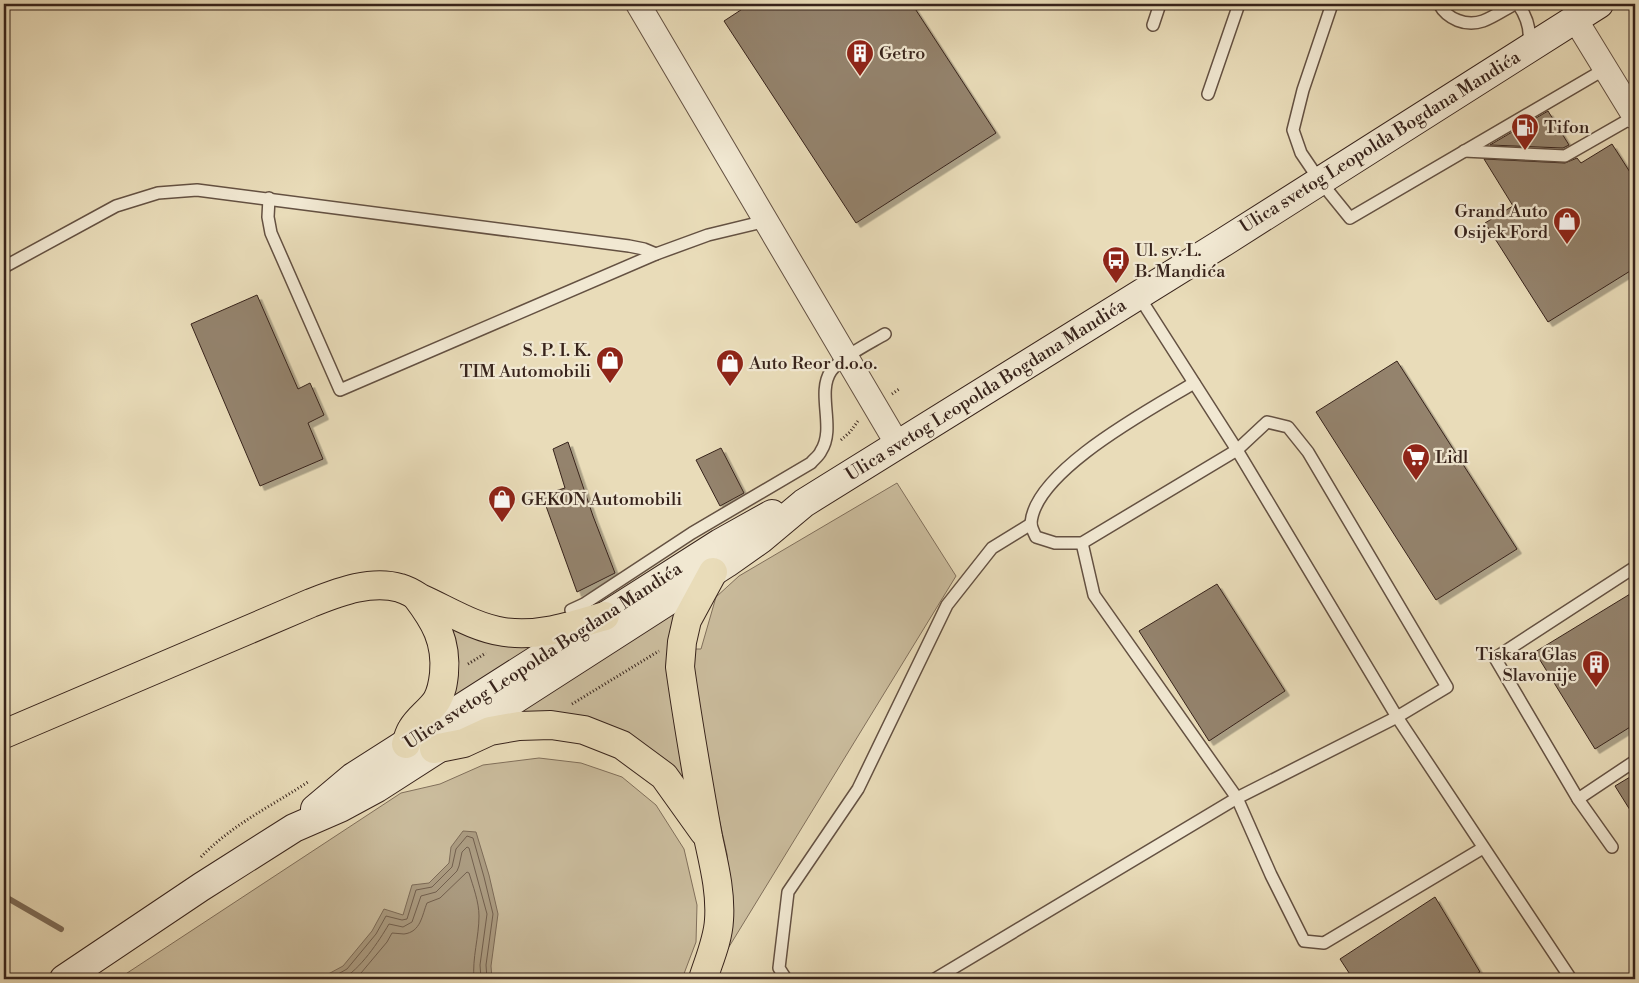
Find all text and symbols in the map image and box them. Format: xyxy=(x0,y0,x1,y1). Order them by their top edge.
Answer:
building icon: Getro xyxy=(845,38,875,77)
place label: Getro xyxy=(879,42,925,65)
street label: Ulica svetog Leopolda Bogdana Mandića xyxy=(1235,45,1525,238)
fuel station icon: Tifon xyxy=(1510,112,1540,151)
place label: Tifon xyxy=(1544,116,1590,139)
place label: Grand Auto Osijek Ford xyxy=(1454,200,1549,244)
shop icon: Grand Auto Osijek Ford xyxy=(1552,206,1582,245)
place label: Ul. sv. L. B. Mandića xyxy=(1134,239,1226,283)
bus stop icon: Ul. sv. L. B. Mandića xyxy=(1101,245,1131,284)
street label: Ulica svetog Leopolda Bogdana Mandića xyxy=(841,293,1131,486)
place label: S. P. I. K. TIM Automobili xyxy=(460,339,591,383)
shop icon: S. P. I. K. TIM Automobili xyxy=(595,345,625,384)
shop icon: Auto Reor d.o.o. xyxy=(715,348,745,387)
place label: Auto Reor d.o.o. xyxy=(748,352,877,375)
supermarket icon: Lidl xyxy=(1401,442,1431,481)
place label: Lidl xyxy=(1435,446,1469,469)
shop icon: GEKON Automobili xyxy=(487,484,517,523)
place label: GEKON Automobili xyxy=(521,488,682,511)
street label: Ulica svetog Leopolda Bogdana Mandića xyxy=(400,557,687,755)
place label: Tiskara Glas Slavonije xyxy=(1475,643,1577,687)
building icon: Tiskara Glas Slavonije xyxy=(1581,649,1611,688)

